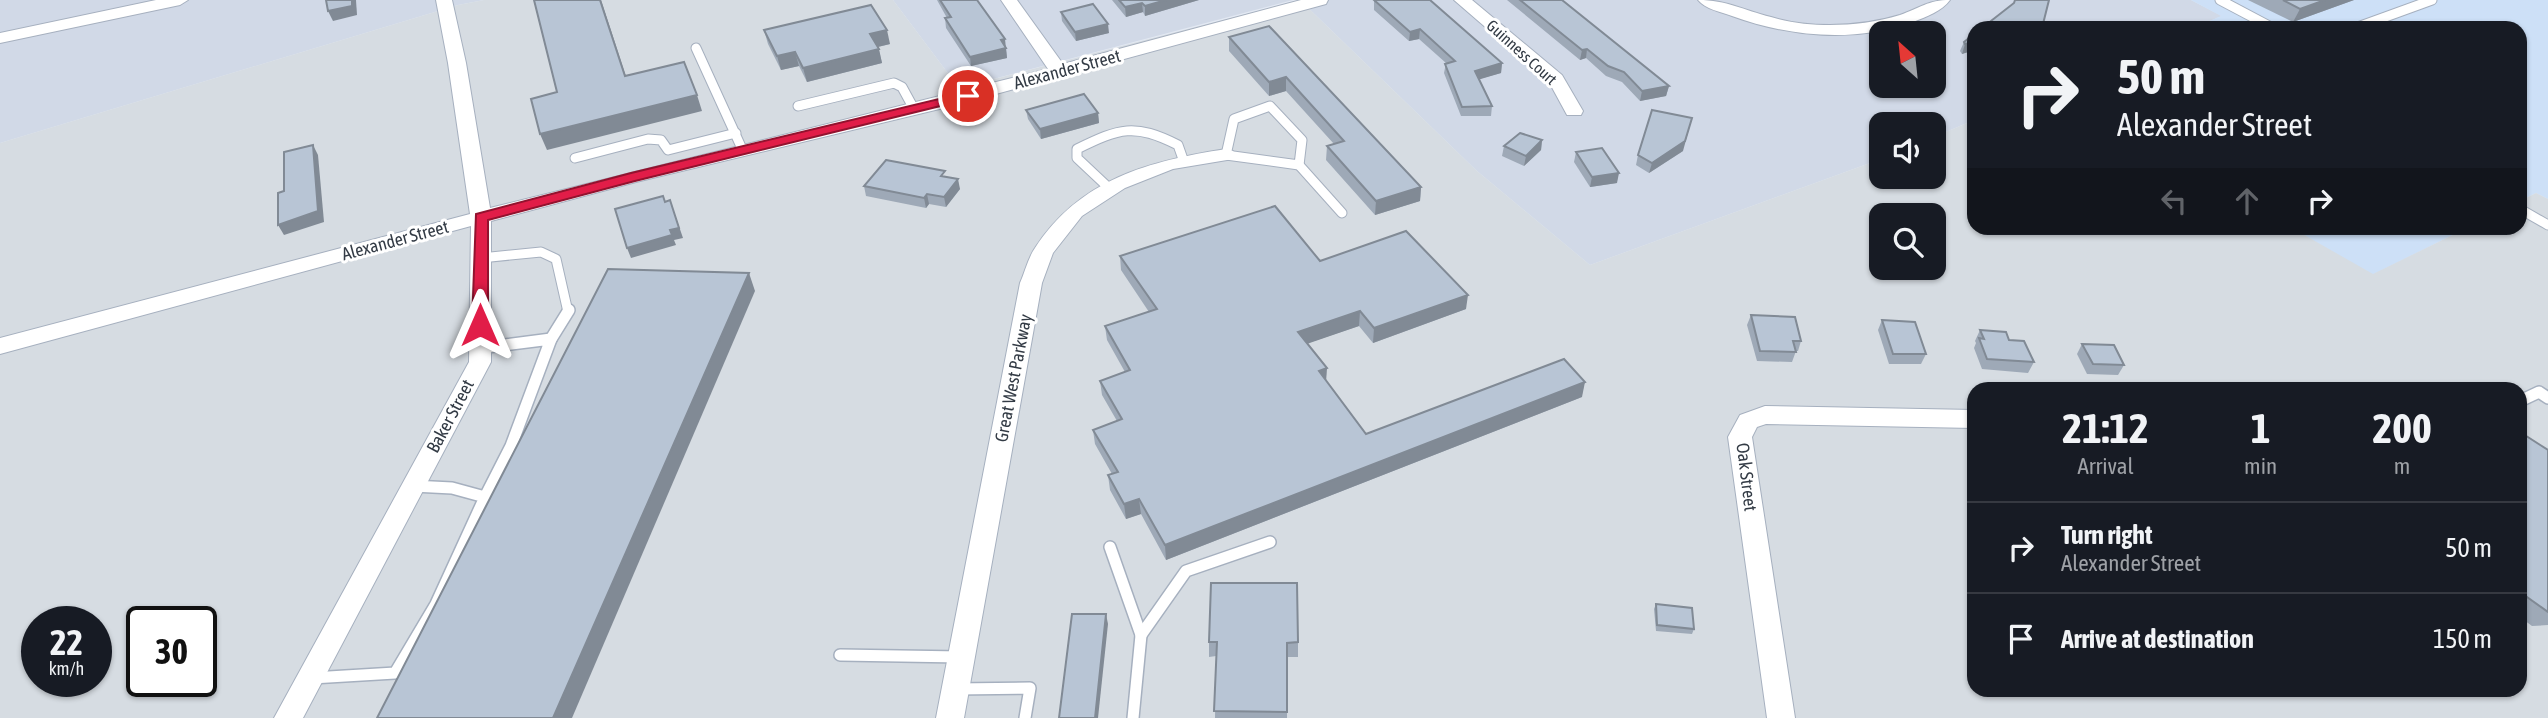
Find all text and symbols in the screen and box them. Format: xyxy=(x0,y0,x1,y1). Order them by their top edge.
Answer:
street label: Guinness Court xyxy=(1483,16,1561,88)
north arrow xyxy=(1869,21,1946,98)
map controls xyxy=(1869,21,1946,280)
street label: Alexander Street xyxy=(1011,45,1123,93)
text: 50 m xyxy=(2117,48,2205,104)
icon: right xyxy=(2002,49,2093,140)
pin xyxy=(938,66,998,126)
icon: arrive xyxy=(949,77,987,115)
text: Alexander Street xyxy=(2117,106,2312,143)
button: sound xyxy=(1869,112,1946,189)
icon: left xyxy=(2155,182,2193,220)
icon: ahead xyxy=(2228,182,2266,220)
icon: right xyxy=(2301,182,2339,220)
button: search xyxy=(1869,203,1946,280)
street label: Alexander Street xyxy=(339,216,451,264)
position arrow xyxy=(443,288,517,362)
street label: Great West Parkway xyxy=(990,312,1036,444)
street label: Baker Street xyxy=(422,376,478,456)
text: 21:12 xyxy=(2062,404,2149,452)
text: 1 xyxy=(2251,404,2270,452)
text: 200 xyxy=(2372,404,2432,452)
street label: Oak Street xyxy=(1732,442,1762,512)
text: Arrival xyxy=(2077,453,2134,479)
text: min xyxy=(2244,453,2277,479)
text: m xyxy=(2394,453,2410,479)
text: Turn right xyxy=(2061,520,2152,550)
icon: right xyxy=(2002,529,2040,567)
text: 50 m xyxy=(2445,533,2492,563)
text: Alexander Street xyxy=(2061,550,2201,576)
speed limit sign: 30 xyxy=(126,606,217,697)
icon: arrive xyxy=(2002,620,2040,658)
text: 22 xyxy=(50,622,83,662)
text: Arrive at destination xyxy=(2061,624,2254,654)
text: 150 m xyxy=(2433,624,2492,654)
text: km/h xyxy=(49,658,84,679)

